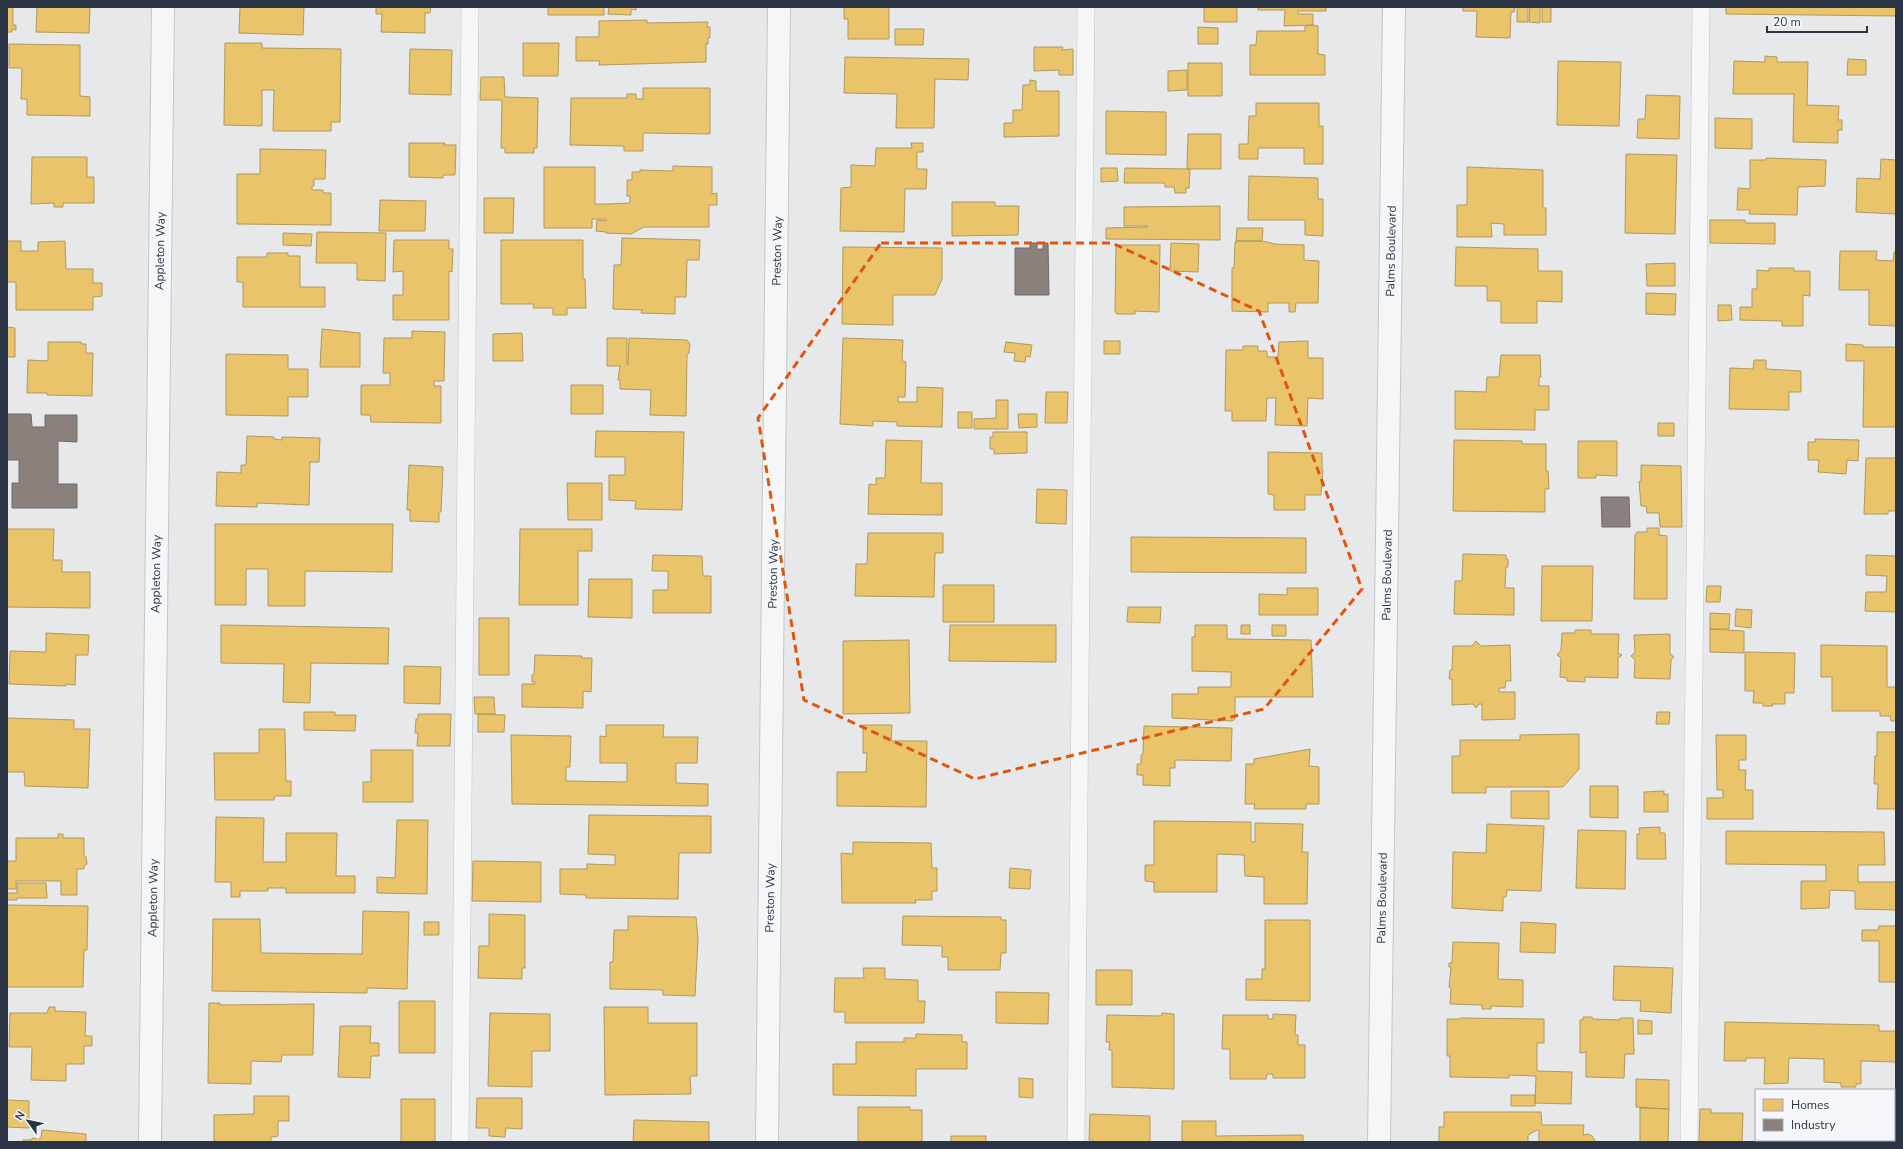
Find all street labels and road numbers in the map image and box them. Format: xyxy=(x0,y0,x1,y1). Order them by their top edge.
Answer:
street label: Palms Boulevard xyxy=(1382,205,1400,297)
street label: Appleton Way xyxy=(151,211,169,290)
street label: Preston Way xyxy=(768,215,786,286)
street label: Palms Boulevard xyxy=(1378,529,1396,621)
street label: Appleton Way xyxy=(147,534,165,613)
street label: Preston Way xyxy=(764,538,782,609)
street label: Palms Boulevard xyxy=(1373,852,1391,944)
street label: Appleton Way xyxy=(144,858,162,937)
street label: Preston Way xyxy=(761,862,779,933)

